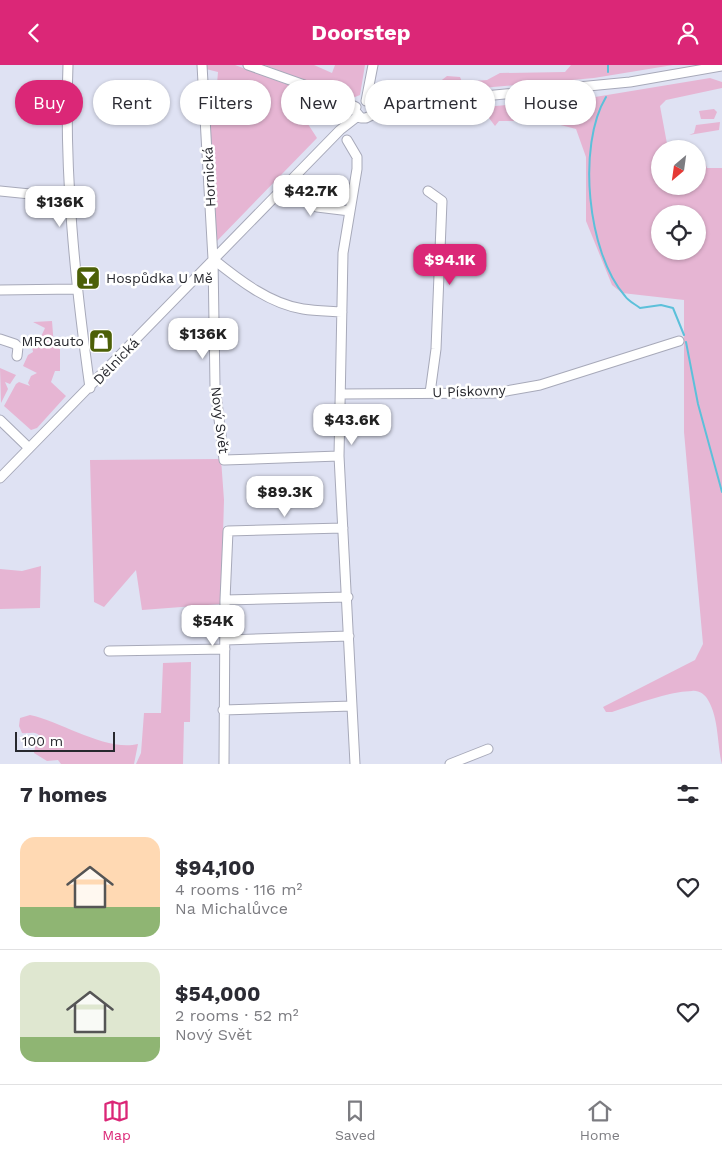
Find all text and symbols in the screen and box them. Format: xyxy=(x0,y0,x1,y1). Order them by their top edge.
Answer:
icon: back xyxy=(20,19,48,47)
icon: person xyxy=(674,19,702,47)
text: Doorstep xyxy=(311,20,411,45)
chip: Buy xyxy=(15,80,83,125)
chip: Rent xyxy=(93,80,170,125)
chip: Filters xyxy=(180,80,271,125)
chip: New xyxy=(281,80,355,125)
chip: Apartment xyxy=(365,80,495,125)
chip: House xyxy=(505,80,596,125)
north arrow xyxy=(651,140,706,195)
map controls xyxy=(651,140,706,260)
street label: Hornická xyxy=(199,146,219,207)
pin: $42.7K xyxy=(270,175,352,217)
text: $42.7K xyxy=(284,181,338,200)
pin: $136K xyxy=(25,185,95,228)
text: $136K xyxy=(36,192,84,211)
button: locate xyxy=(651,205,706,260)
pin: $94.1K xyxy=(409,243,491,286)
text: $94.1K xyxy=(424,250,476,269)
bar icon: Hospůdka U Mě xyxy=(75,265,101,291)
place label: Hospůdka U Mě xyxy=(106,270,213,286)
pin: $136K xyxy=(168,317,238,360)
text: $136K xyxy=(179,324,227,343)
shop icon: MROauto xyxy=(88,328,114,354)
place label: MROauto xyxy=(22,333,84,349)
street label: Dělnická xyxy=(90,334,142,388)
street label: U Pískovny xyxy=(432,382,507,400)
street label: Nový Svět xyxy=(208,386,232,455)
pin: $43.6K xyxy=(311,403,393,446)
text: $43.6K xyxy=(324,410,380,429)
pin: $89.3K xyxy=(244,475,326,518)
text: $89.3K xyxy=(257,482,313,501)
pin: $54K xyxy=(183,605,243,647)
text: $54K xyxy=(192,611,234,630)
scale bar xyxy=(15,729,115,752)
text: 100 m xyxy=(22,733,63,749)
icon: filters xyxy=(674,780,702,808)
text: 7 homes xyxy=(20,782,107,807)
text: $94,100 xyxy=(175,855,255,880)
icon: home xyxy=(60,857,120,917)
icon: heart xyxy=(674,873,702,901)
text: 4 rooms · 116 m² xyxy=(175,880,302,899)
text: Na Michalůvce xyxy=(175,899,288,918)
text: $54,000 xyxy=(175,981,261,1006)
icon: home xyxy=(60,982,120,1042)
icon: heart xyxy=(674,998,702,1026)
text: 2 rooms · 52 m² xyxy=(175,1006,299,1025)
text: Nový Svět xyxy=(175,1025,252,1044)
tab: Map xyxy=(102,1097,131,1143)
tab: Saved xyxy=(335,1097,376,1143)
tab: Home xyxy=(580,1097,620,1143)

